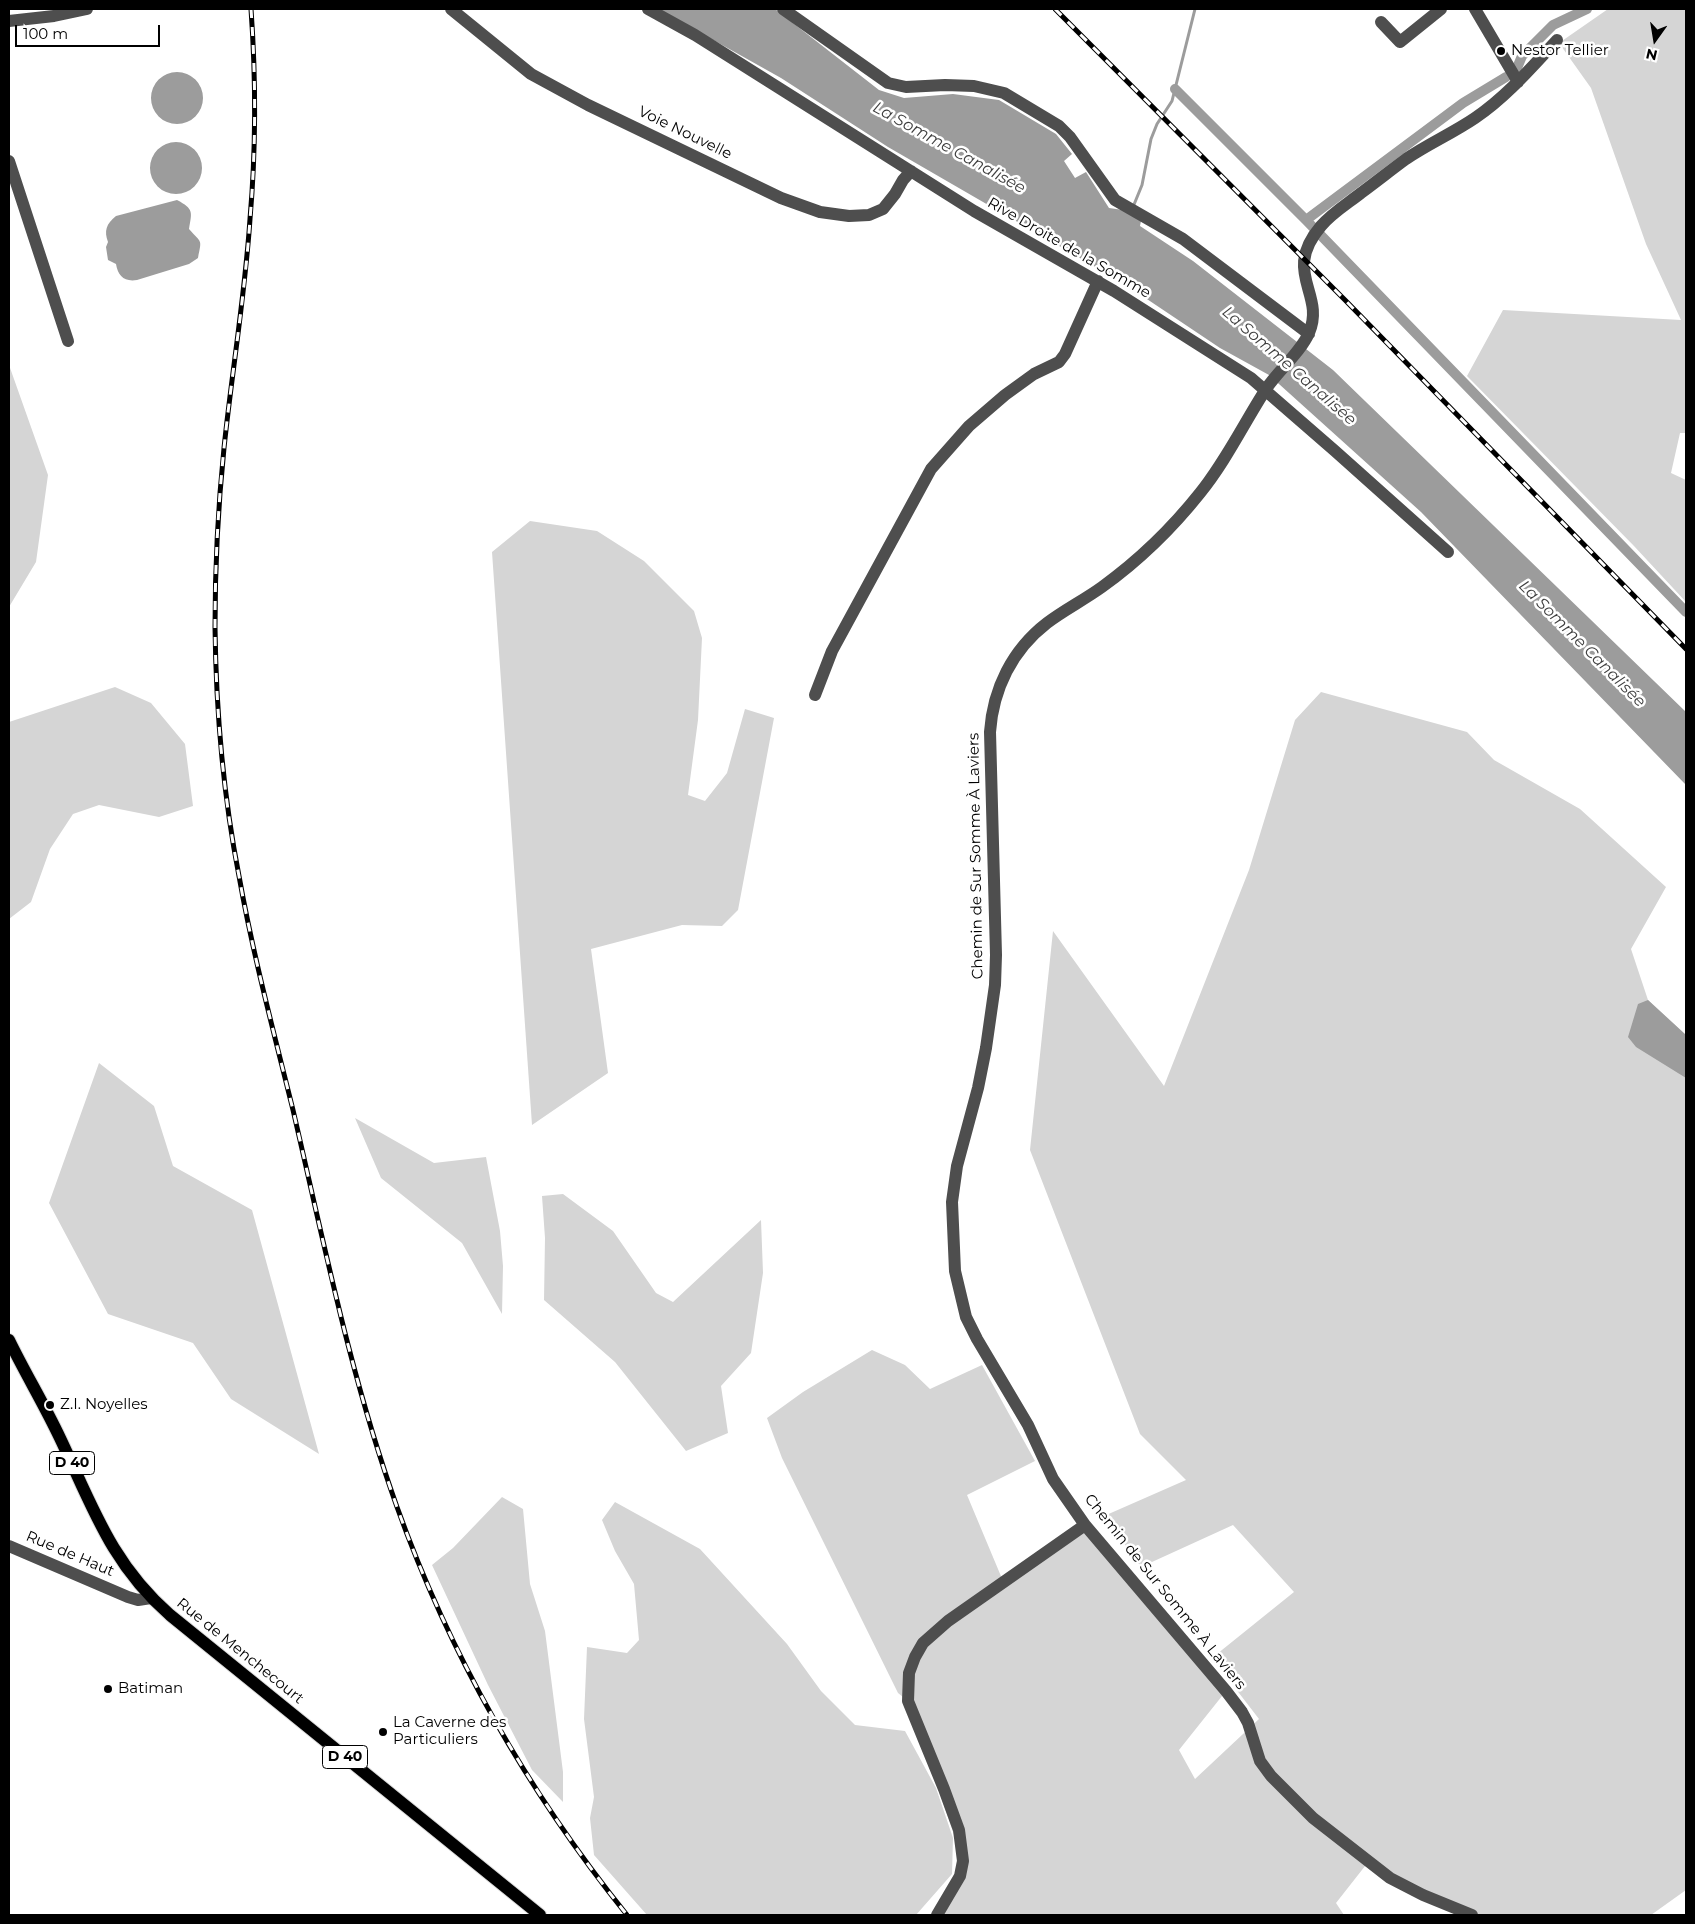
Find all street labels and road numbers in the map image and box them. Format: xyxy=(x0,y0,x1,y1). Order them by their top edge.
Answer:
street label: Voie Nouvelle xyxy=(635,103,735,163)
street label: Rive Droite de la Somme xyxy=(984,194,1154,302)
street label: Chemin de Sur Somme À Laviers xyxy=(965,733,987,979)
road number: D 40 xyxy=(50,1452,94,1475)
street label: Chemin de Sur Somme À Laviers xyxy=(1080,1491,1250,1693)
street label: Rue de Haut xyxy=(23,1527,117,1581)
street label: Rue de Menchecourt xyxy=(173,1594,307,1708)
road number: D 40 xyxy=(322,1745,368,1768)

